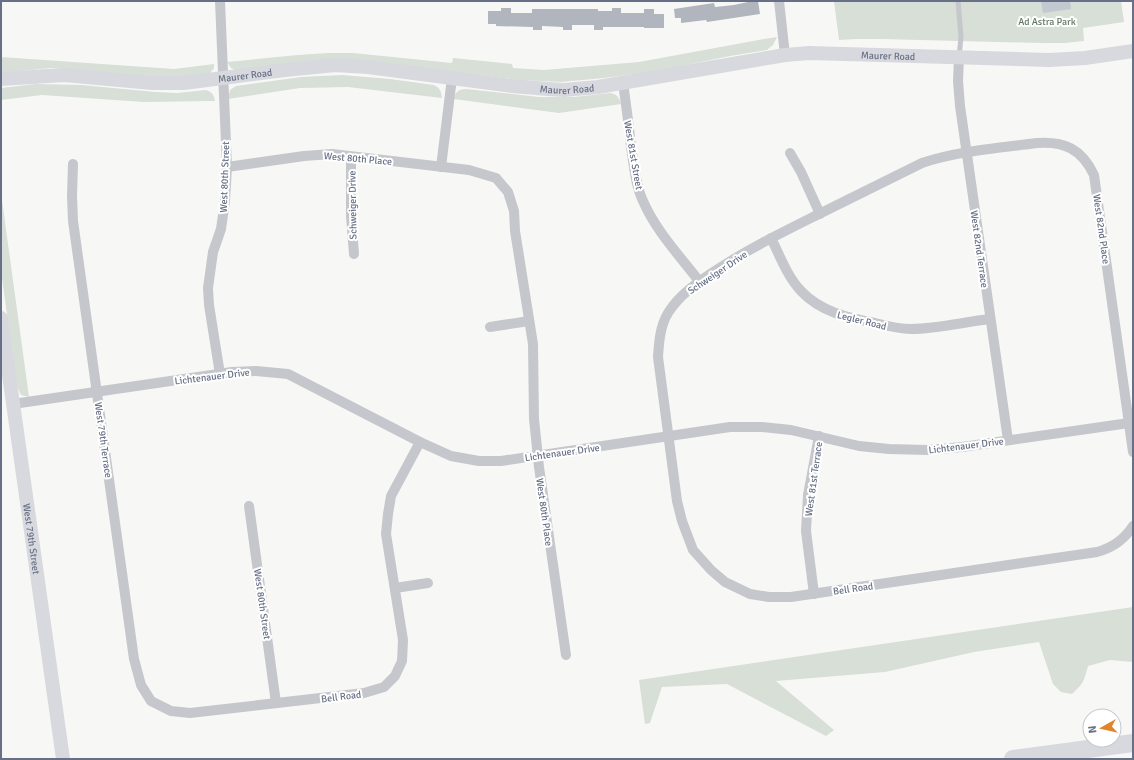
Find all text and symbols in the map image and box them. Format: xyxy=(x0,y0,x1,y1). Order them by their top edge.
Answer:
park label: Ad Astra Park xyxy=(1018,16,1076,28)
street label: Maurer Road xyxy=(861,50,915,63)
street label: Maurer Road xyxy=(217,67,273,86)
street label: Maurer Road xyxy=(539,82,595,97)
street label: West 81st Street xyxy=(621,120,645,191)
street label: West 80th Street xyxy=(218,141,232,213)
street label: West 80th Place xyxy=(323,150,393,168)
street label: Schweiger Drive xyxy=(346,170,360,240)
street label: West 82nd Place xyxy=(1090,194,1112,265)
street label: West 82nd Terrace xyxy=(968,210,990,289)
street label: Schweiger Drive xyxy=(686,249,749,297)
street label: Legler Road xyxy=(836,309,888,333)
street label: Lichtenauer Drive xyxy=(174,366,250,388)
street label: West 79th Terrace xyxy=(92,402,114,479)
street label: Lichtenauer Drive xyxy=(928,435,1004,457)
street label: West 81st Terrace xyxy=(803,441,825,517)
street label: Lichtenauer Drive xyxy=(524,442,600,464)
street label: West 80th Place xyxy=(533,477,555,547)
street label: West 79th Street xyxy=(20,503,42,576)
street label: West 80th Street xyxy=(251,568,273,641)
street label: Bell Road xyxy=(832,580,874,598)
street label: Bell Road xyxy=(320,689,362,705)
north arrow xyxy=(1082,708,1122,748)
text: N xyxy=(1086,725,1100,734)

